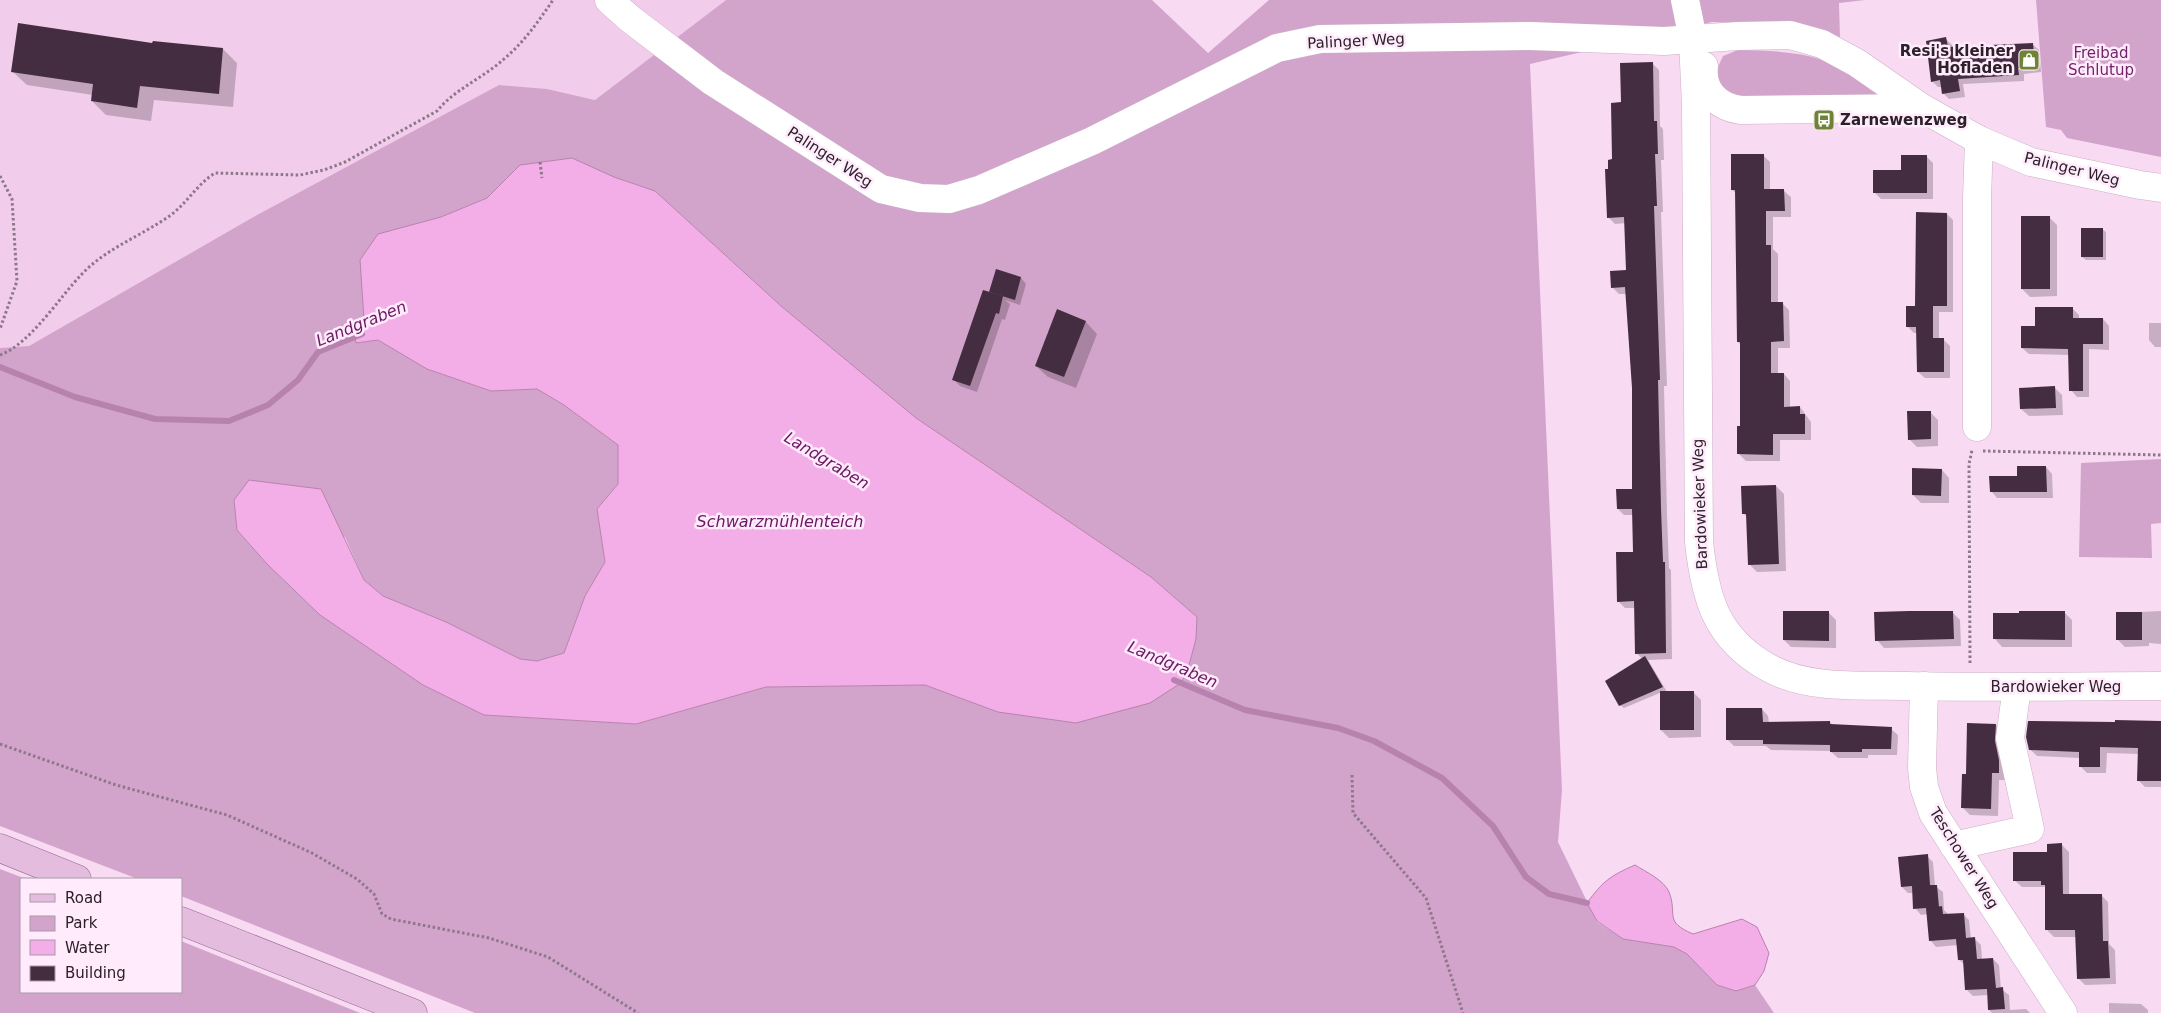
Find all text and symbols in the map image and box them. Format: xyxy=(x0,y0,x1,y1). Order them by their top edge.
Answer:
street label: Palinger Weg xyxy=(1307,29,1405,53)
place label: Resi's kleiner Hofladen xyxy=(1900,42,2014,77)
park label: Freibad Schlutup xyxy=(2068,44,2134,79)
shop icon: Resi's kleiner Hofladen xyxy=(2017,48,2041,72)
bus stop icon: Zarnewenzweg xyxy=(1812,108,1836,132)
place label: Zarnewenzweg xyxy=(1840,111,1967,129)
street label: Palinger Weg xyxy=(784,123,876,191)
street label: Palinger Weg xyxy=(2022,148,2122,190)
water label: Landgraben xyxy=(313,297,409,350)
water label: Landgraben xyxy=(781,428,873,493)
street label: Bardowieker Weg xyxy=(1689,438,1711,570)
water label: Schwarzmühlenteich xyxy=(697,512,863,531)
water label: Landgraben xyxy=(1125,637,1221,692)
street label: Bardowieker Weg xyxy=(1991,678,2121,696)
street label: Teschower Weg xyxy=(1925,803,2002,912)
legend xyxy=(20,878,182,993)
text: Road xyxy=(65,889,103,907)
text: Park xyxy=(65,914,98,932)
text: Water xyxy=(65,939,110,957)
text: Building xyxy=(65,964,126,982)

